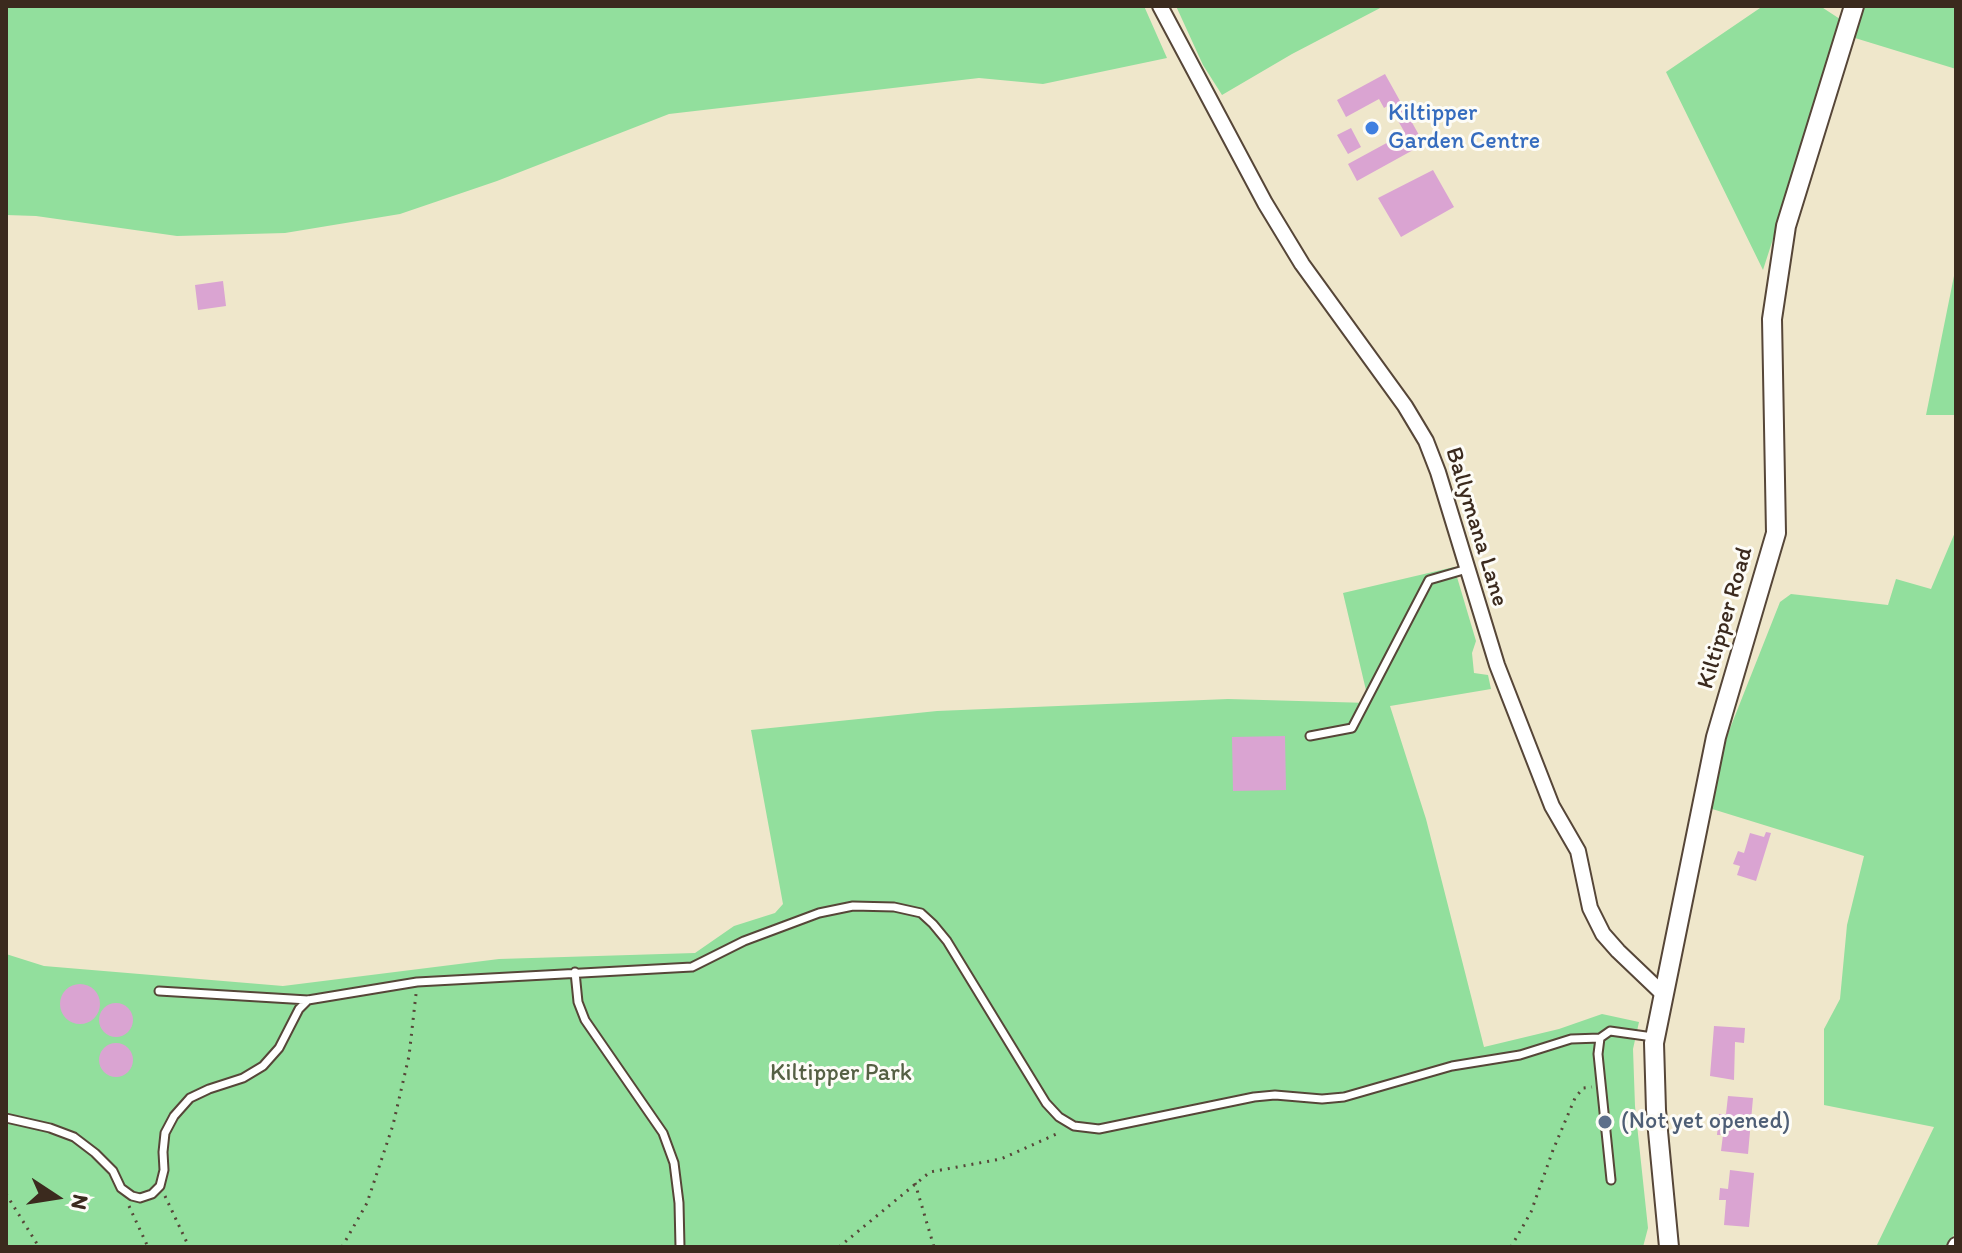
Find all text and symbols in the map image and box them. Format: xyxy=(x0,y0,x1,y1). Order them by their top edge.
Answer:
place label: Kiltipper Garden Centre xyxy=(1388,100,1540,156)
marker: Kiltipper Garden Centre xyxy=(1363,119,1381,137)
street label: Ballymana Lane xyxy=(1438,444,1514,610)
street label: Kiltipper Road xyxy=(1692,544,1760,692)
park label: Kiltipper Park xyxy=(770,1060,912,1088)
place label: (Not yet opened) xyxy=(1621,1108,1790,1136)
marker: (Not yet opened) xyxy=(1596,1113,1614,1131)
north arrow xyxy=(16,1157,96,1237)
text: N xyxy=(65,1192,95,1212)

